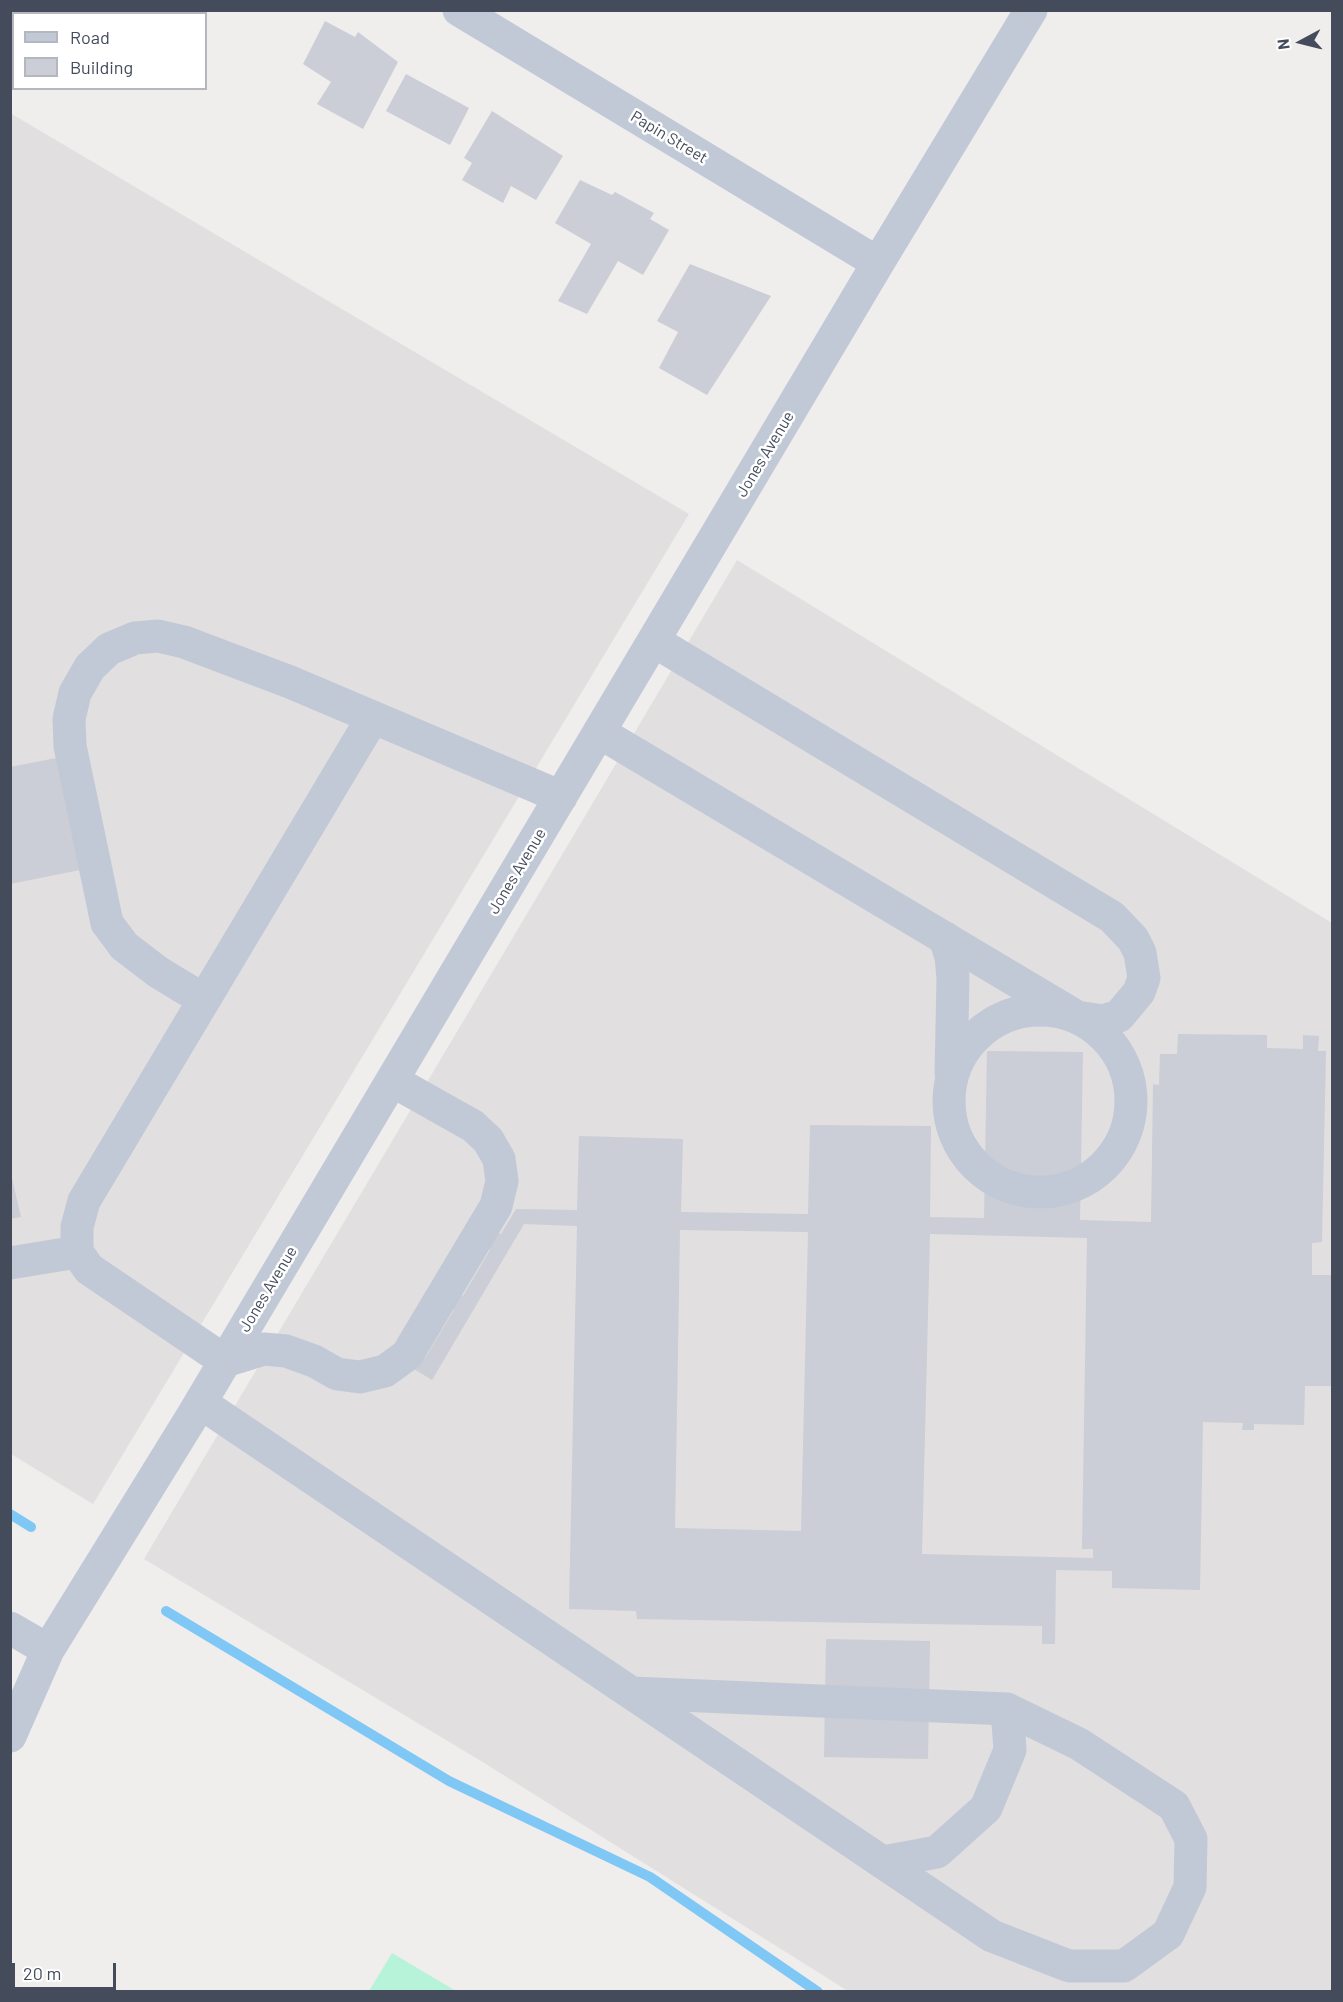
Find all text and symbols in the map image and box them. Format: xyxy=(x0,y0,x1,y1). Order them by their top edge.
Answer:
legend xyxy=(12,12,207,90)
north arrow xyxy=(1271,12,1331,72)
text: Road xyxy=(70,26,110,48)
text: N xyxy=(1273,38,1293,51)
text: Building xyxy=(70,56,133,78)
street label: Papin Street xyxy=(627,107,711,167)
street label: Jones Avenue xyxy=(732,408,798,500)
street label: Jones Avenue xyxy=(484,825,550,917)
street label: Jones Avenue xyxy=(235,1243,301,1335)
scale bar xyxy=(15,1951,118,1989)
text: 20 m xyxy=(23,1962,61,1984)

